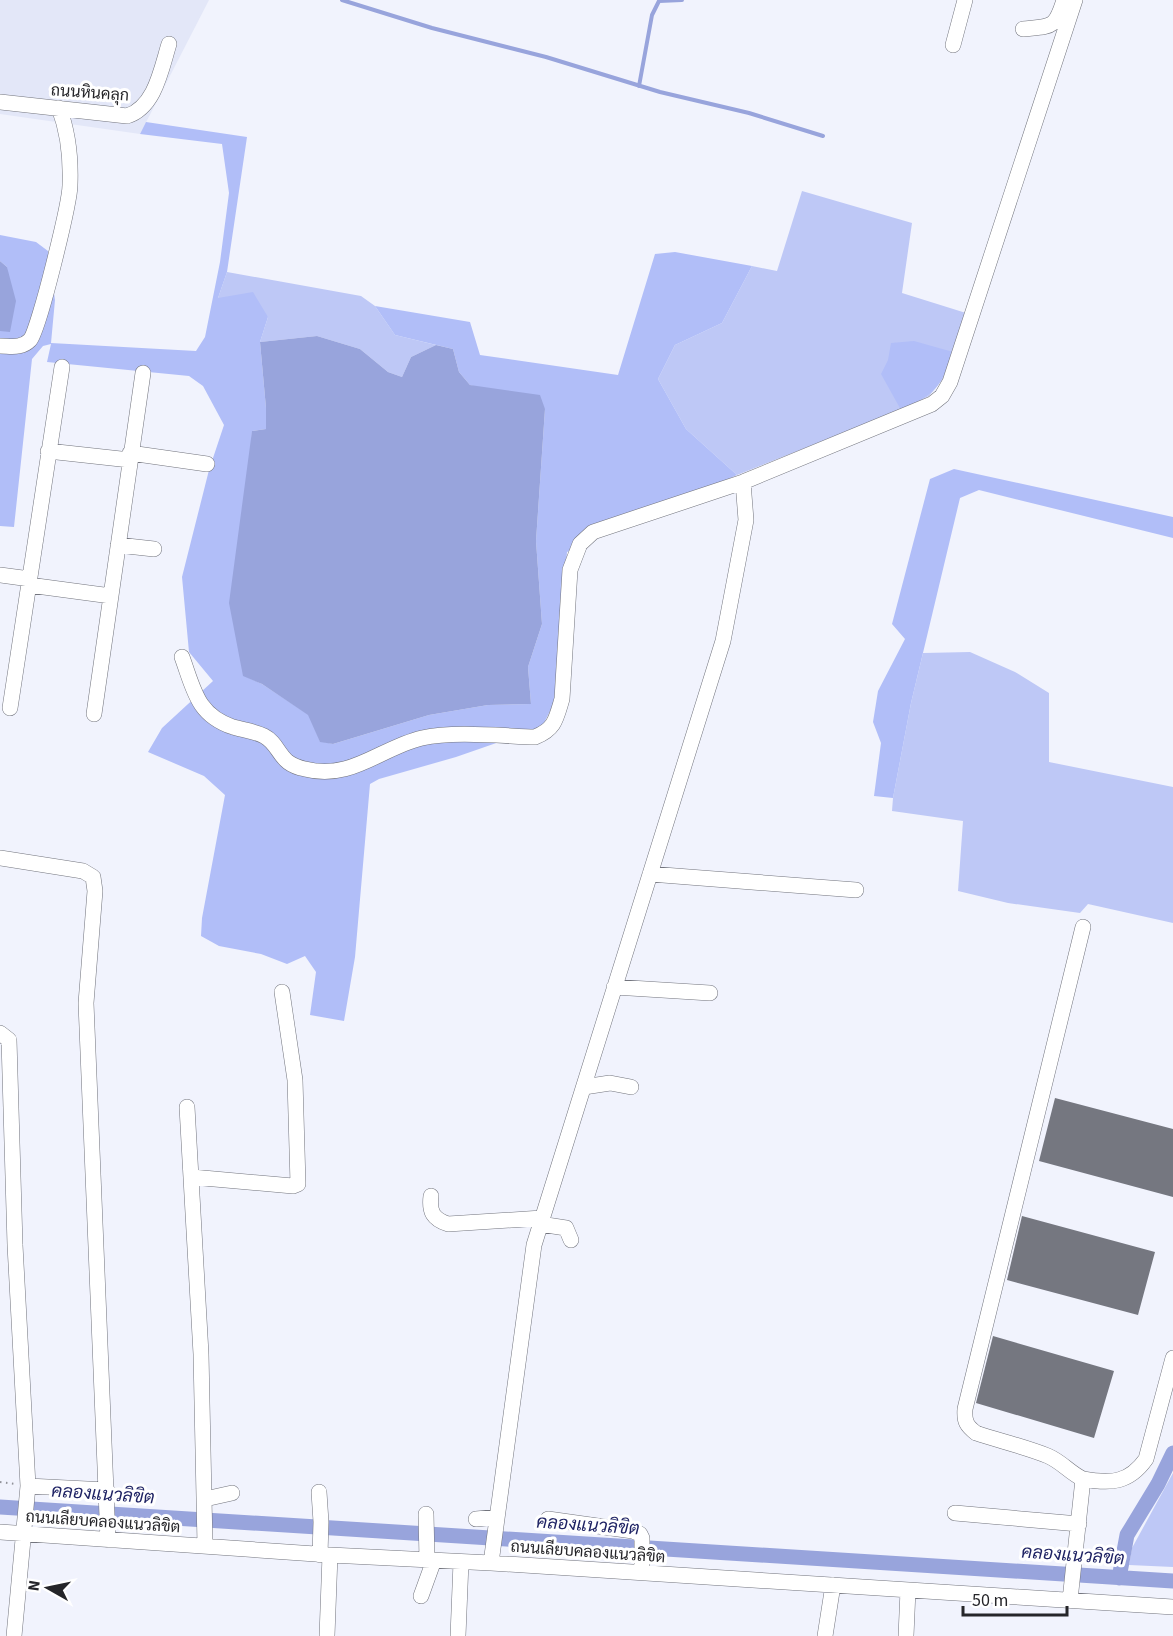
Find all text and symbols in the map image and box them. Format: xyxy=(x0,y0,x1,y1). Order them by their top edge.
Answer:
street label: ถนนหินคลุก xyxy=(50,79,130,107)
water label: คลองแนวลิขิต xyxy=(51,1478,155,1511)
street label: ถนนเลียบคลองแนวลิขิต xyxy=(25,1505,181,1538)
water label: คลองแนวลิขิต xyxy=(536,1509,640,1542)
street label: ถนนเลียบคลองแนวลิขิต xyxy=(510,1535,666,1568)
water label: คลองแนวลิขิต xyxy=(1021,1539,1125,1572)
north arrow xyxy=(18,1558,78,1618)
text: N xyxy=(22,1579,46,1593)
scale bar xyxy=(963,1579,1066,1617)
text: 50 m xyxy=(972,1588,1008,1613)

